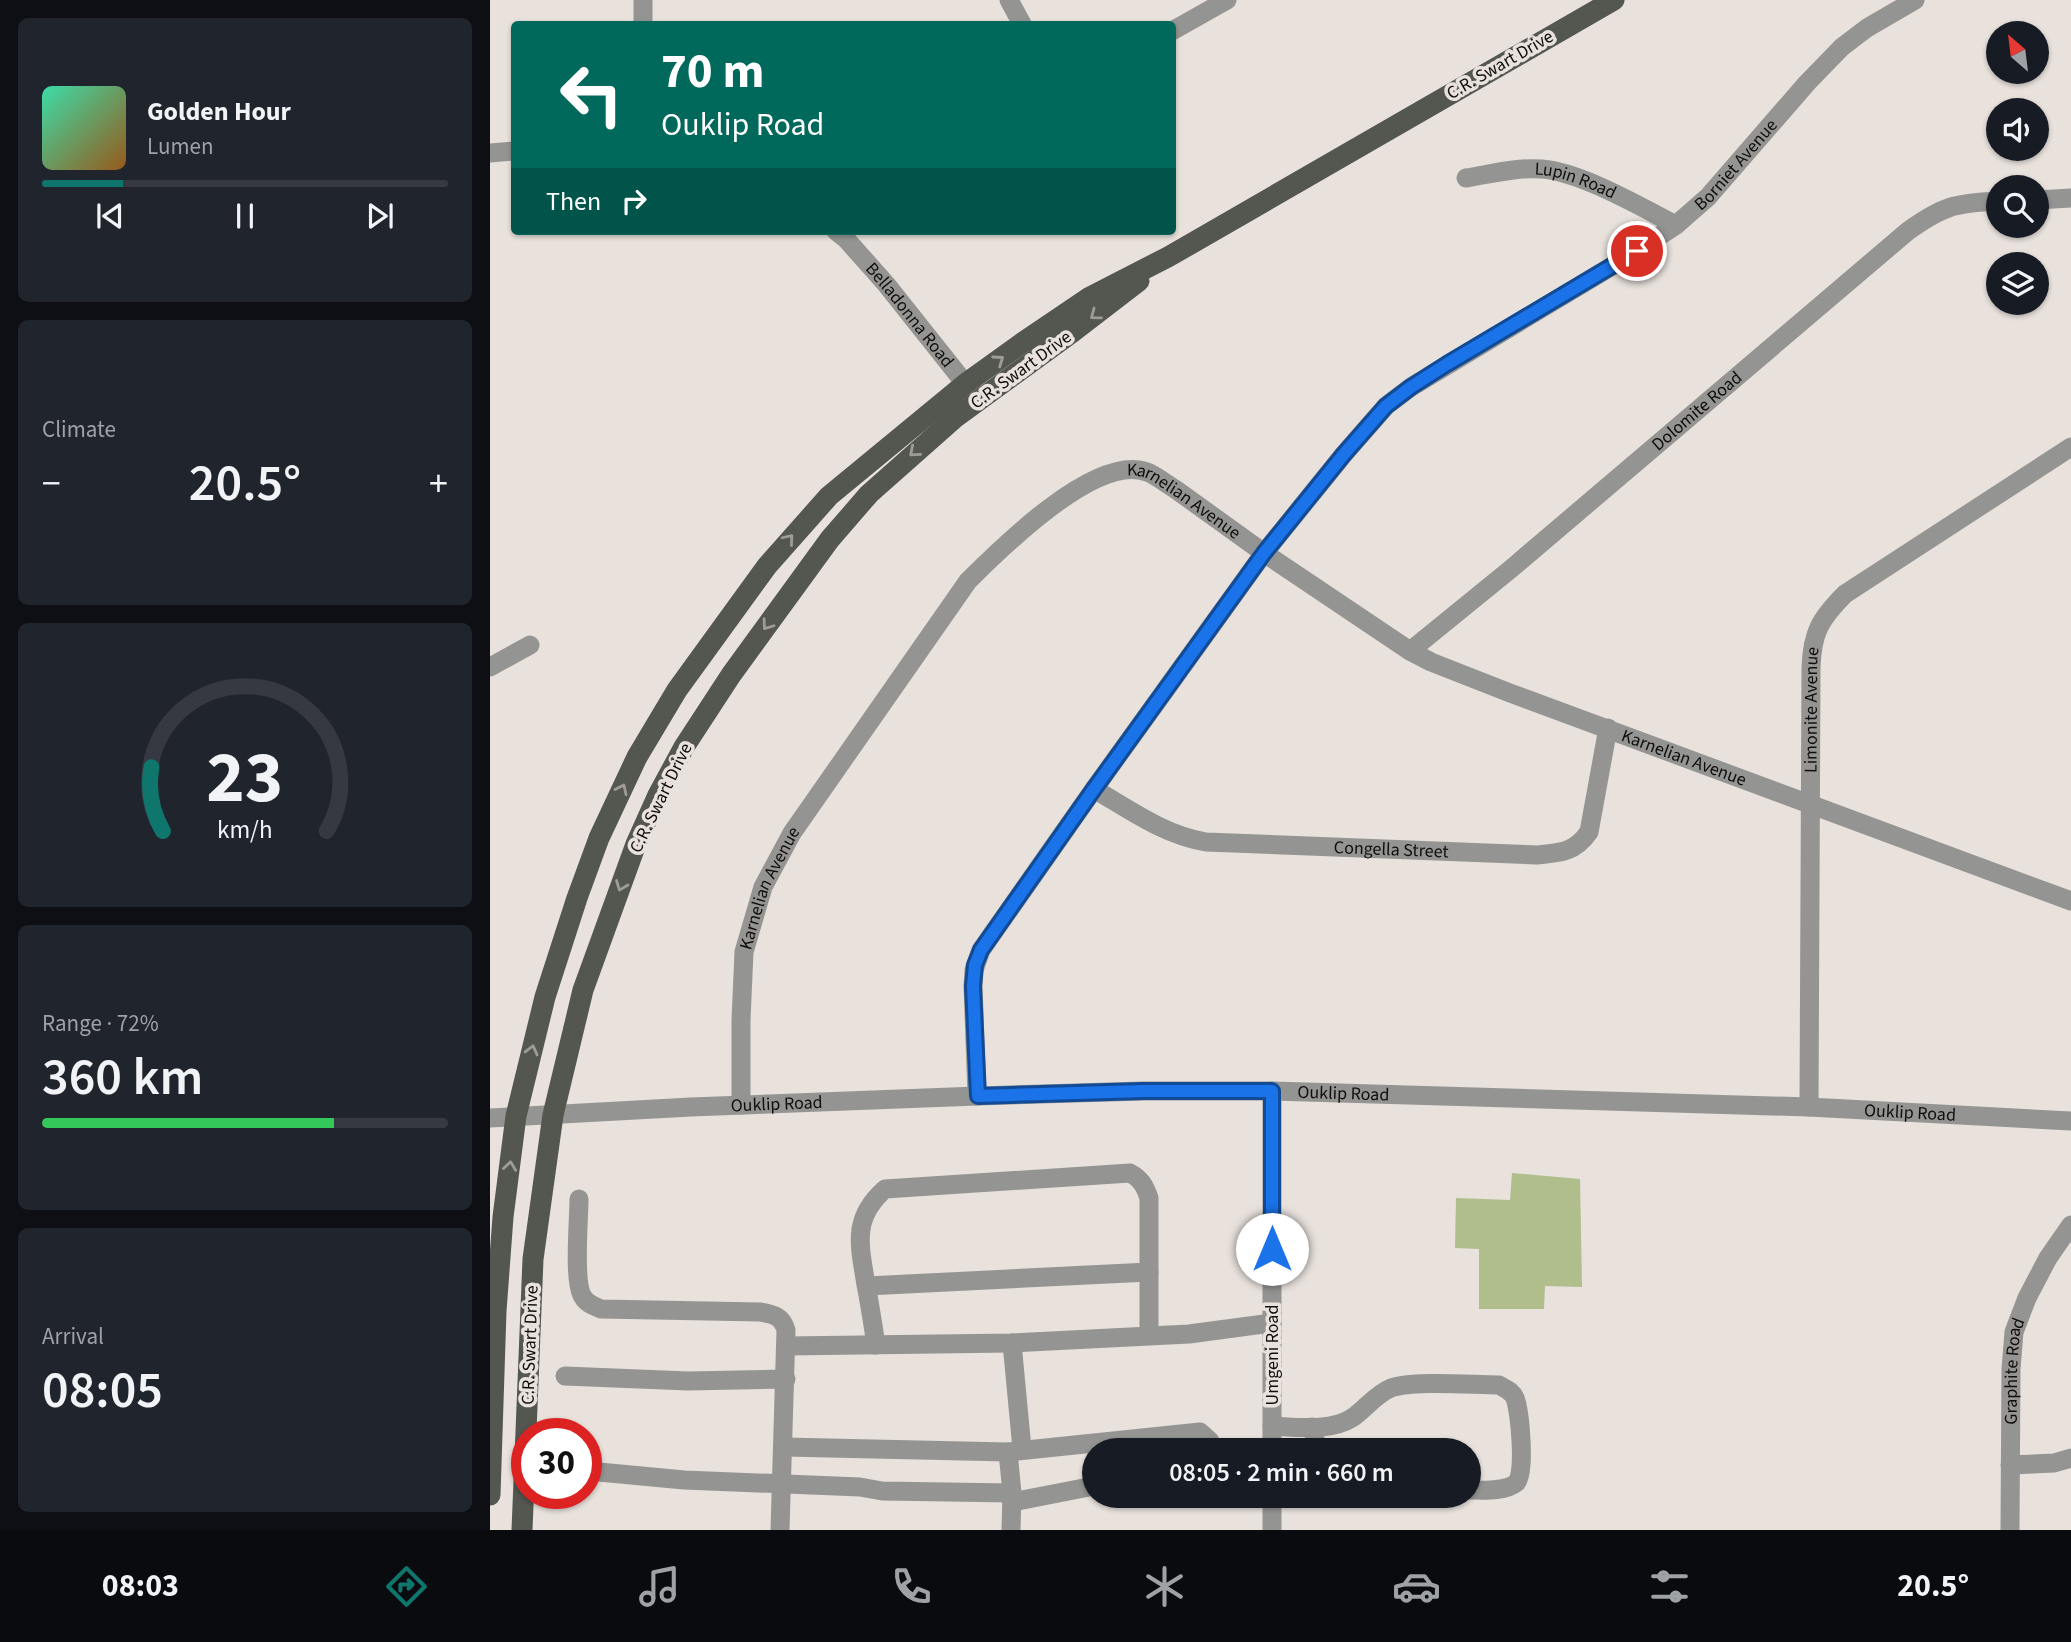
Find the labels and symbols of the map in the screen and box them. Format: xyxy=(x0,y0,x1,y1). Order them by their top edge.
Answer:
north arrow xyxy=(1986,21,2049,84)
street label: C.R. Swart Drive xyxy=(1442,24,1558,106)
street label: Borniet Avenue xyxy=(1689,113,1783,216)
street label: Lupin Road xyxy=(1534,156,1621,205)
pin xyxy=(1607,221,1667,281)
street label: Belladonna Road xyxy=(860,257,960,373)
one-way arrow xyxy=(1091,306,1103,319)
street label: C.R. Swart Drive xyxy=(965,325,1077,415)
one-way arrow xyxy=(991,356,1004,368)
street label: Dolomite Road xyxy=(1646,365,1747,457)
one-way arrow xyxy=(910,444,923,456)
street label: Karnelian Avenue xyxy=(1127,457,1246,545)
one-way arrow xyxy=(781,535,793,548)
one-way arrow xyxy=(763,617,776,630)
street label: Limonite Avenue xyxy=(1798,645,1825,773)
street label: Karnelian Avenue xyxy=(1618,723,1750,792)
street label: C.R. Swart Drive xyxy=(624,739,698,857)
one-way arrow xyxy=(614,784,628,796)
street label: Karnelian Avenue xyxy=(733,821,806,953)
street label: Congella Street xyxy=(1333,835,1449,864)
one-way arrow xyxy=(615,880,629,892)
one-way arrow xyxy=(524,1044,538,1056)
street label: Ouklip Road xyxy=(1297,1079,1390,1107)
street label: Ouklip Road xyxy=(730,1089,823,1118)
street label: Ouklip Road xyxy=(1863,1097,1957,1127)
one-way arrow xyxy=(502,1161,517,1172)
position arrow xyxy=(1235,1212,1309,1286)
street label: C.R. Swart Drive xyxy=(515,1285,545,1405)
street label: Umgeni Road xyxy=(1260,1305,1285,1405)
street label: Graphite Road xyxy=(1998,1314,2031,1425)
speed limit sign: 30 xyxy=(511,1418,602,1509)

